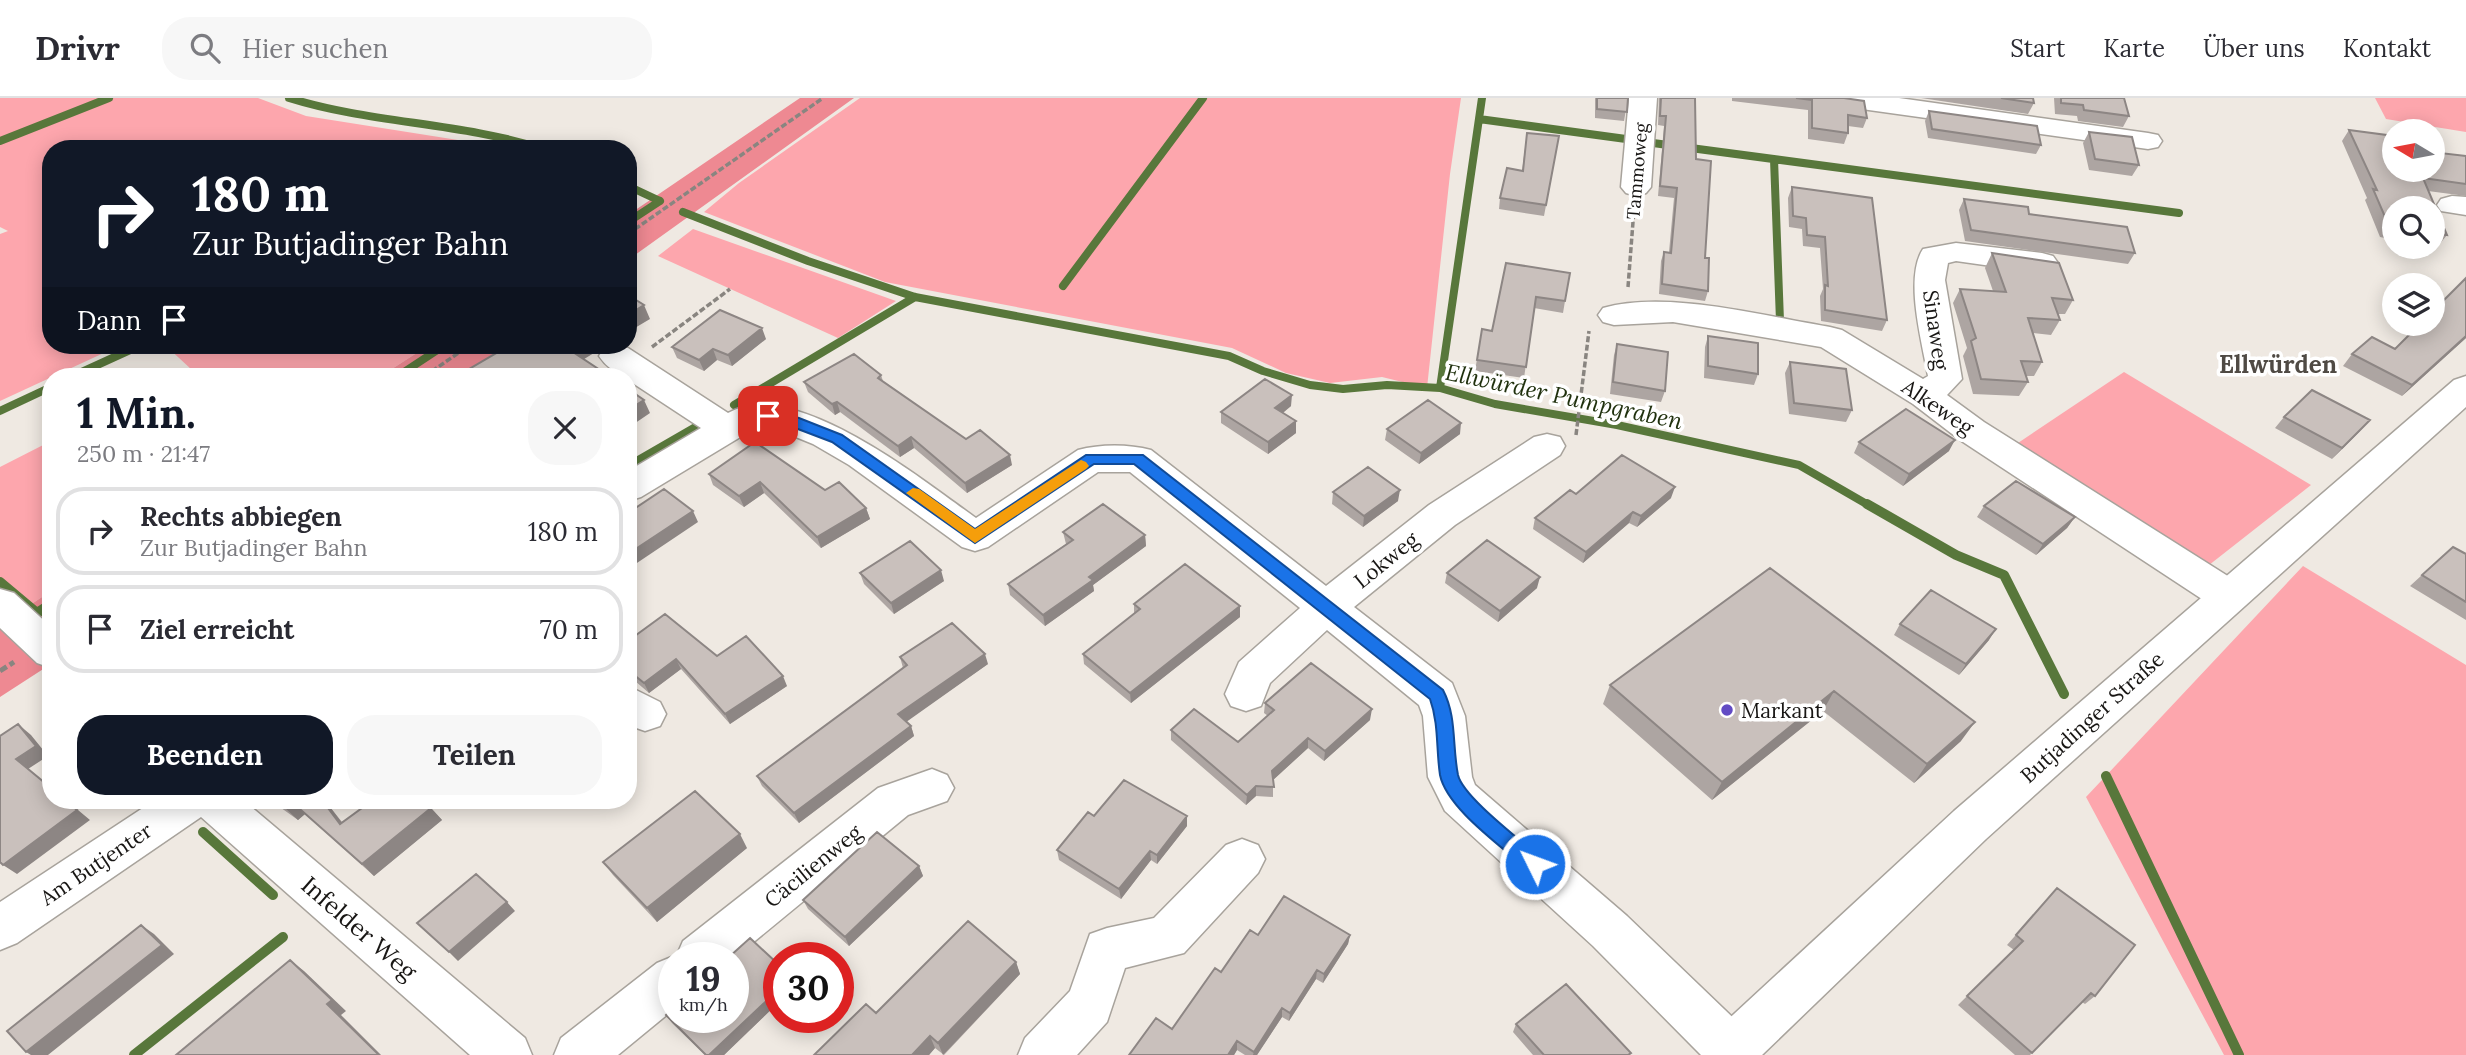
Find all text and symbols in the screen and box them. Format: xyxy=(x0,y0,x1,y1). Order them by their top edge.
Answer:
search box xyxy=(162,17,652,80)
text: Drivr xyxy=(35,27,120,69)
icon: search xyxy=(186,29,224,67)
text: Hier suchen xyxy=(242,32,388,65)
text: Start xyxy=(2010,33,2065,64)
text: Karte xyxy=(2103,33,2165,64)
text: Über uns xyxy=(2203,33,2305,64)
text: Kontakt xyxy=(2343,33,2431,64)
north arrow xyxy=(2382,119,2445,182)
map controls xyxy=(2382,119,2445,336)
street label: Tammoweg xyxy=(1621,121,1653,220)
text: 180 m xyxy=(192,162,329,224)
icon: right xyxy=(77,168,168,259)
button: search xyxy=(2382,196,2445,259)
text: Zur Butjadinger Bahn xyxy=(192,223,509,264)
button: layers xyxy=(2382,273,2445,336)
street label: Sinaweg xyxy=(1917,288,1955,372)
icon: arrive xyxy=(155,301,193,339)
text: Dann xyxy=(77,304,141,337)
district label: Ellwürden xyxy=(2219,349,2337,380)
water label: Ellwürder Pumpgraben xyxy=(1443,357,1685,435)
street label: Alkeweg xyxy=(1896,373,1979,441)
text: 1 Min. xyxy=(77,386,196,440)
pin xyxy=(738,386,798,446)
button: close xyxy=(528,391,602,465)
icon: arrive xyxy=(749,397,787,435)
text: 250 m · 21:47 xyxy=(77,439,210,468)
text: Rechts abbiegen xyxy=(140,500,342,533)
icon: right xyxy=(81,512,119,550)
text: 180 m xyxy=(528,515,598,548)
street label: Lokweg xyxy=(1348,526,1424,594)
text: Zur Butjadinger Bahn xyxy=(140,533,368,562)
icon: arrive xyxy=(81,610,119,648)
text: Ziel erreicht xyxy=(140,613,294,646)
text: 70 m xyxy=(540,613,598,646)
street label: Butjadinger Straße xyxy=(2015,645,2169,789)
place label: Markant xyxy=(1741,697,1824,724)
marker: Markant xyxy=(1719,702,1735,718)
button: Beenden xyxy=(77,715,333,795)
button: Teilen xyxy=(347,715,602,795)
street label: Am Butjenter xyxy=(34,817,157,912)
street label: Cäcilienweg xyxy=(759,818,867,913)
position arrow xyxy=(1498,827,1572,901)
street label: Infelder Weg xyxy=(295,869,424,987)
speed limit sign: 30 xyxy=(763,942,854,1033)
text: 19 xyxy=(686,956,721,1001)
text: km/h xyxy=(679,993,728,1016)

